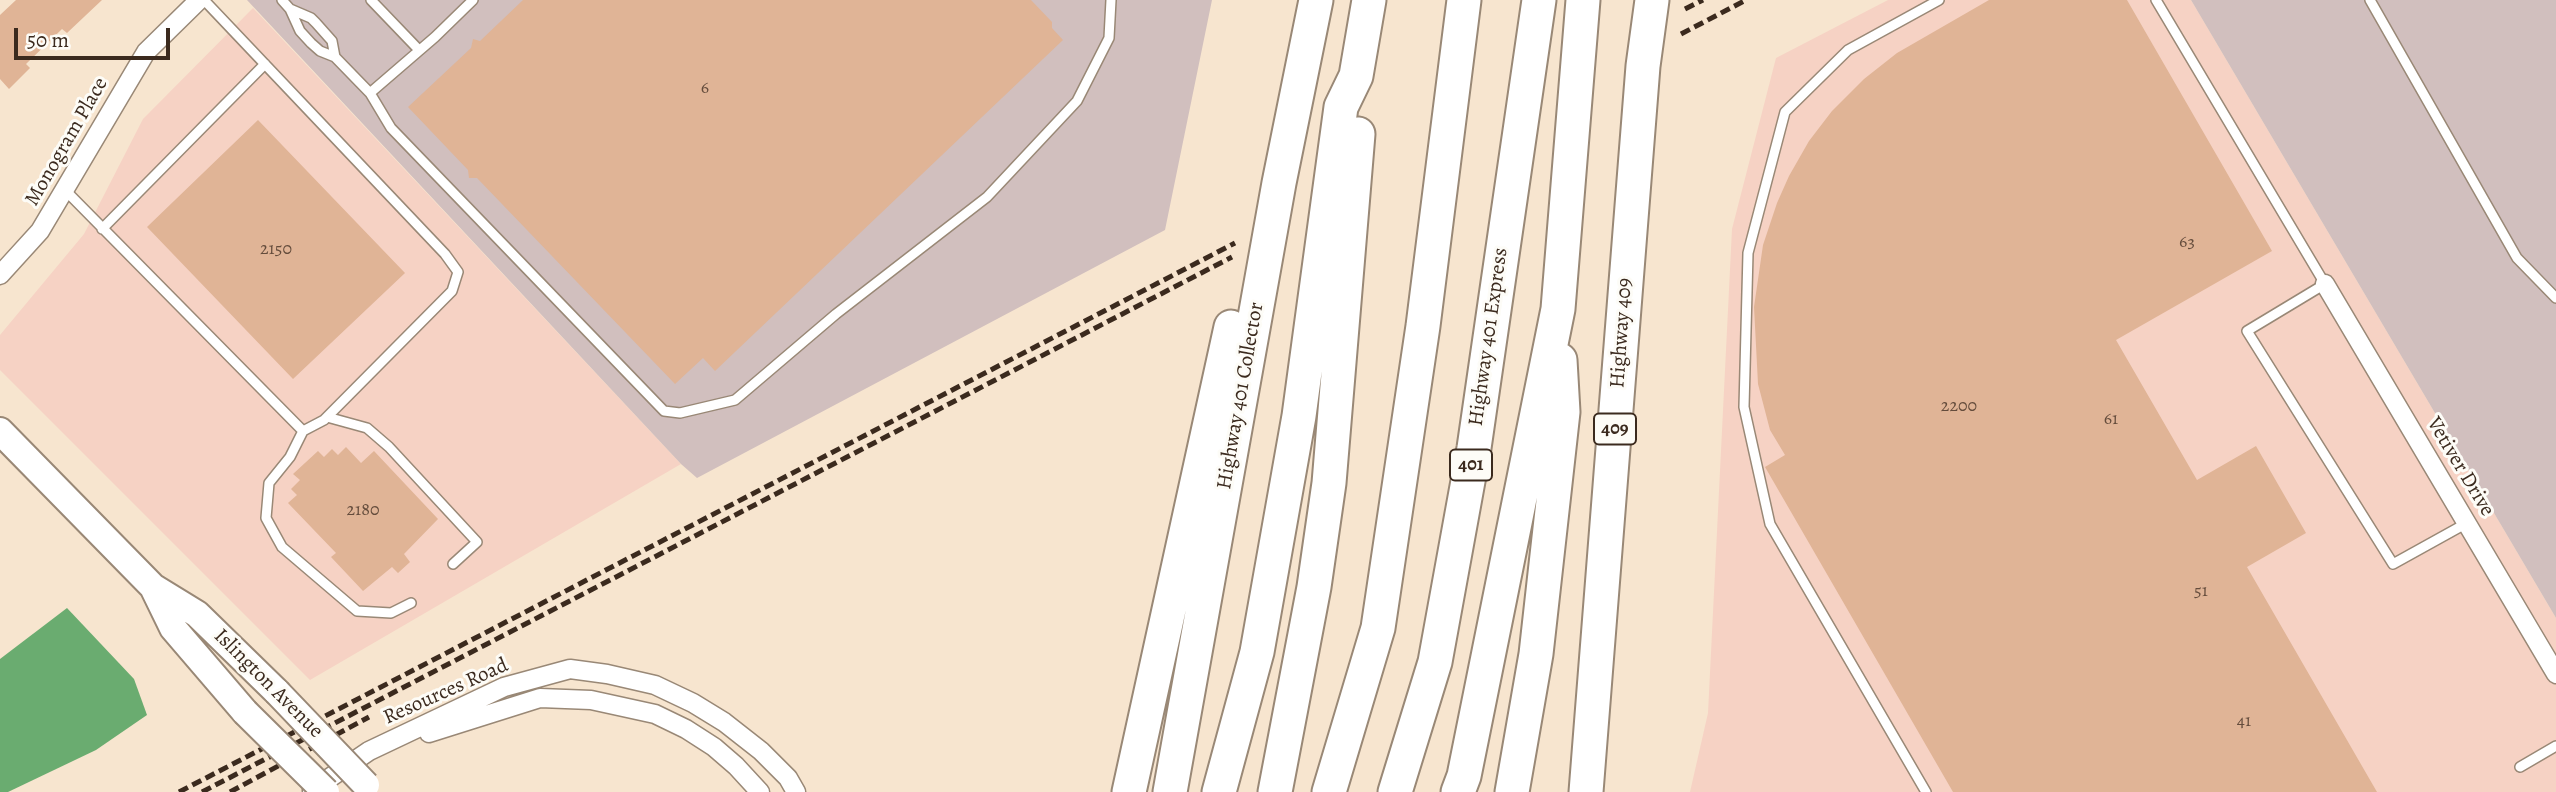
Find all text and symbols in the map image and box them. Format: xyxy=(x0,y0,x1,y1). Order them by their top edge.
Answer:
scale bar xyxy=(18,14,173,58)
text: 50 m xyxy=(27,26,69,54)
street label: Monogram Place xyxy=(20,73,114,211)
house number: 6 xyxy=(701,78,709,100)
house number: 63 xyxy=(2179,232,2195,254)
house number: 2150 xyxy=(260,239,292,261)
street label: Highway 401 Express xyxy=(1464,246,1514,428)
street label: Highway 409 xyxy=(1606,277,1638,389)
street label: Highway 401 Collector xyxy=(1212,301,1270,491)
house number: 2200 xyxy=(1941,396,1977,418)
house number: 61 xyxy=(2104,409,2118,431)
street label: Vetiver Drive xyxy=(2421,413,2499,521)
road number: 409 xyxy=(1594,414,1636,444)
road number: 401 xyxy=(1450,450,1492,480)
house number: 2180 xyxy=(346,500,380,522)
house number: 51 xyxy=(2194,581,2208,603)
street label: Islington Avenue xyxy=(208,624,328,744)
street label: Resources Road xyxy=(380,653,512,731)
house number: 41 xyxy=(2237,711,2251,733)

